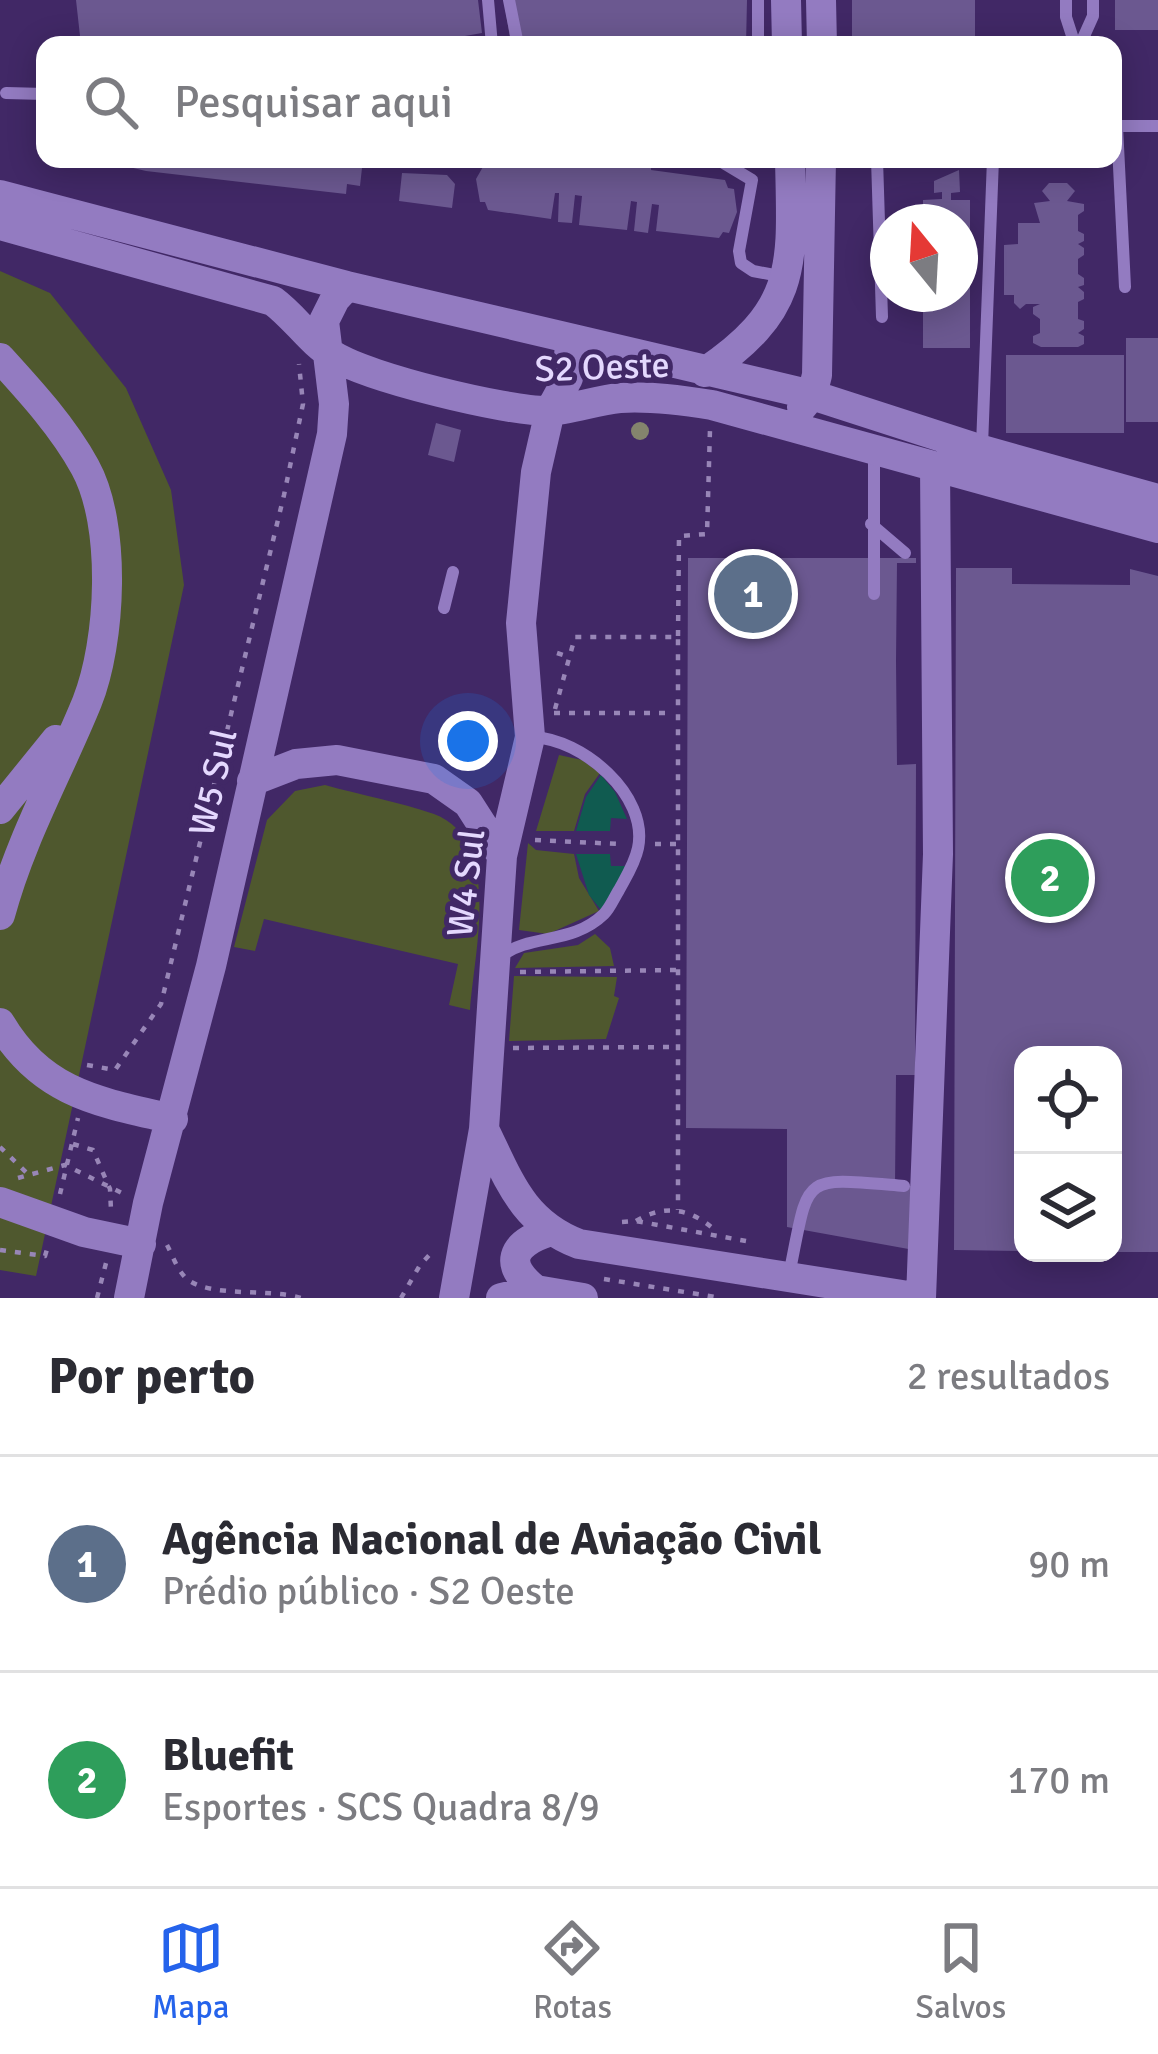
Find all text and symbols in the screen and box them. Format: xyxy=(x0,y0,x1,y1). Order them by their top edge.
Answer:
search box xyxy=(36,36,1122,168)
icon: search xyxy=(78,69,144,135)
text: Pesquisar aqui xyxy=(174,75,453,130)
north arrow xyxy=(870,204,978,312)
street label: S2 Oeste xyxy=(534,343,670,392)
pin: 1 xyxy=(714,549,792,639)
your location xyxy=(438,711,498,771)
street label: W5 Sul xyxy=(179,725,248,840)
street label: W4 Sul xyxy=(438,827,495,940)
pin: 2 xyxy=(1011,833,1089,923)
map controls xyxy=(1014,1046,1122,1262)
button: locate xyxy=(1014,1046,1122,1154)
button: layers xyxy=(1014,1154,1122,1262)
text: Por perto xyxy=(48,1345,255,1408)
text: 2 resultados xyxy=(907,1352,1110,1400)
text: Agência Nacional de Aviação Civil xyxy=(162,1512,822,1567)
text: 1 xyxy=(76,1540,98,1588)
text: 90 m xyxy=(1028,1540,1110,1588)
text: Prédio público · S2 Oeste xyxy=(162,1567,575,1615)
text: Bluefit xyxy=(162,1728,294,1783)
text: 2 xyxy=(76,1756,98,1804)
text: 170 m xyxy=(1007,1756,1110,1804)
text: Esportes · SCS Quadra 8/9 xyxy=(162,1783,600,1831)
tab: Mapa xyxy=(152,1915,229,2028)
tab: Rotas xyxy=(533,1915,612,2028)
tab: Salvos xyxy=(916,1915,1006,2028)

